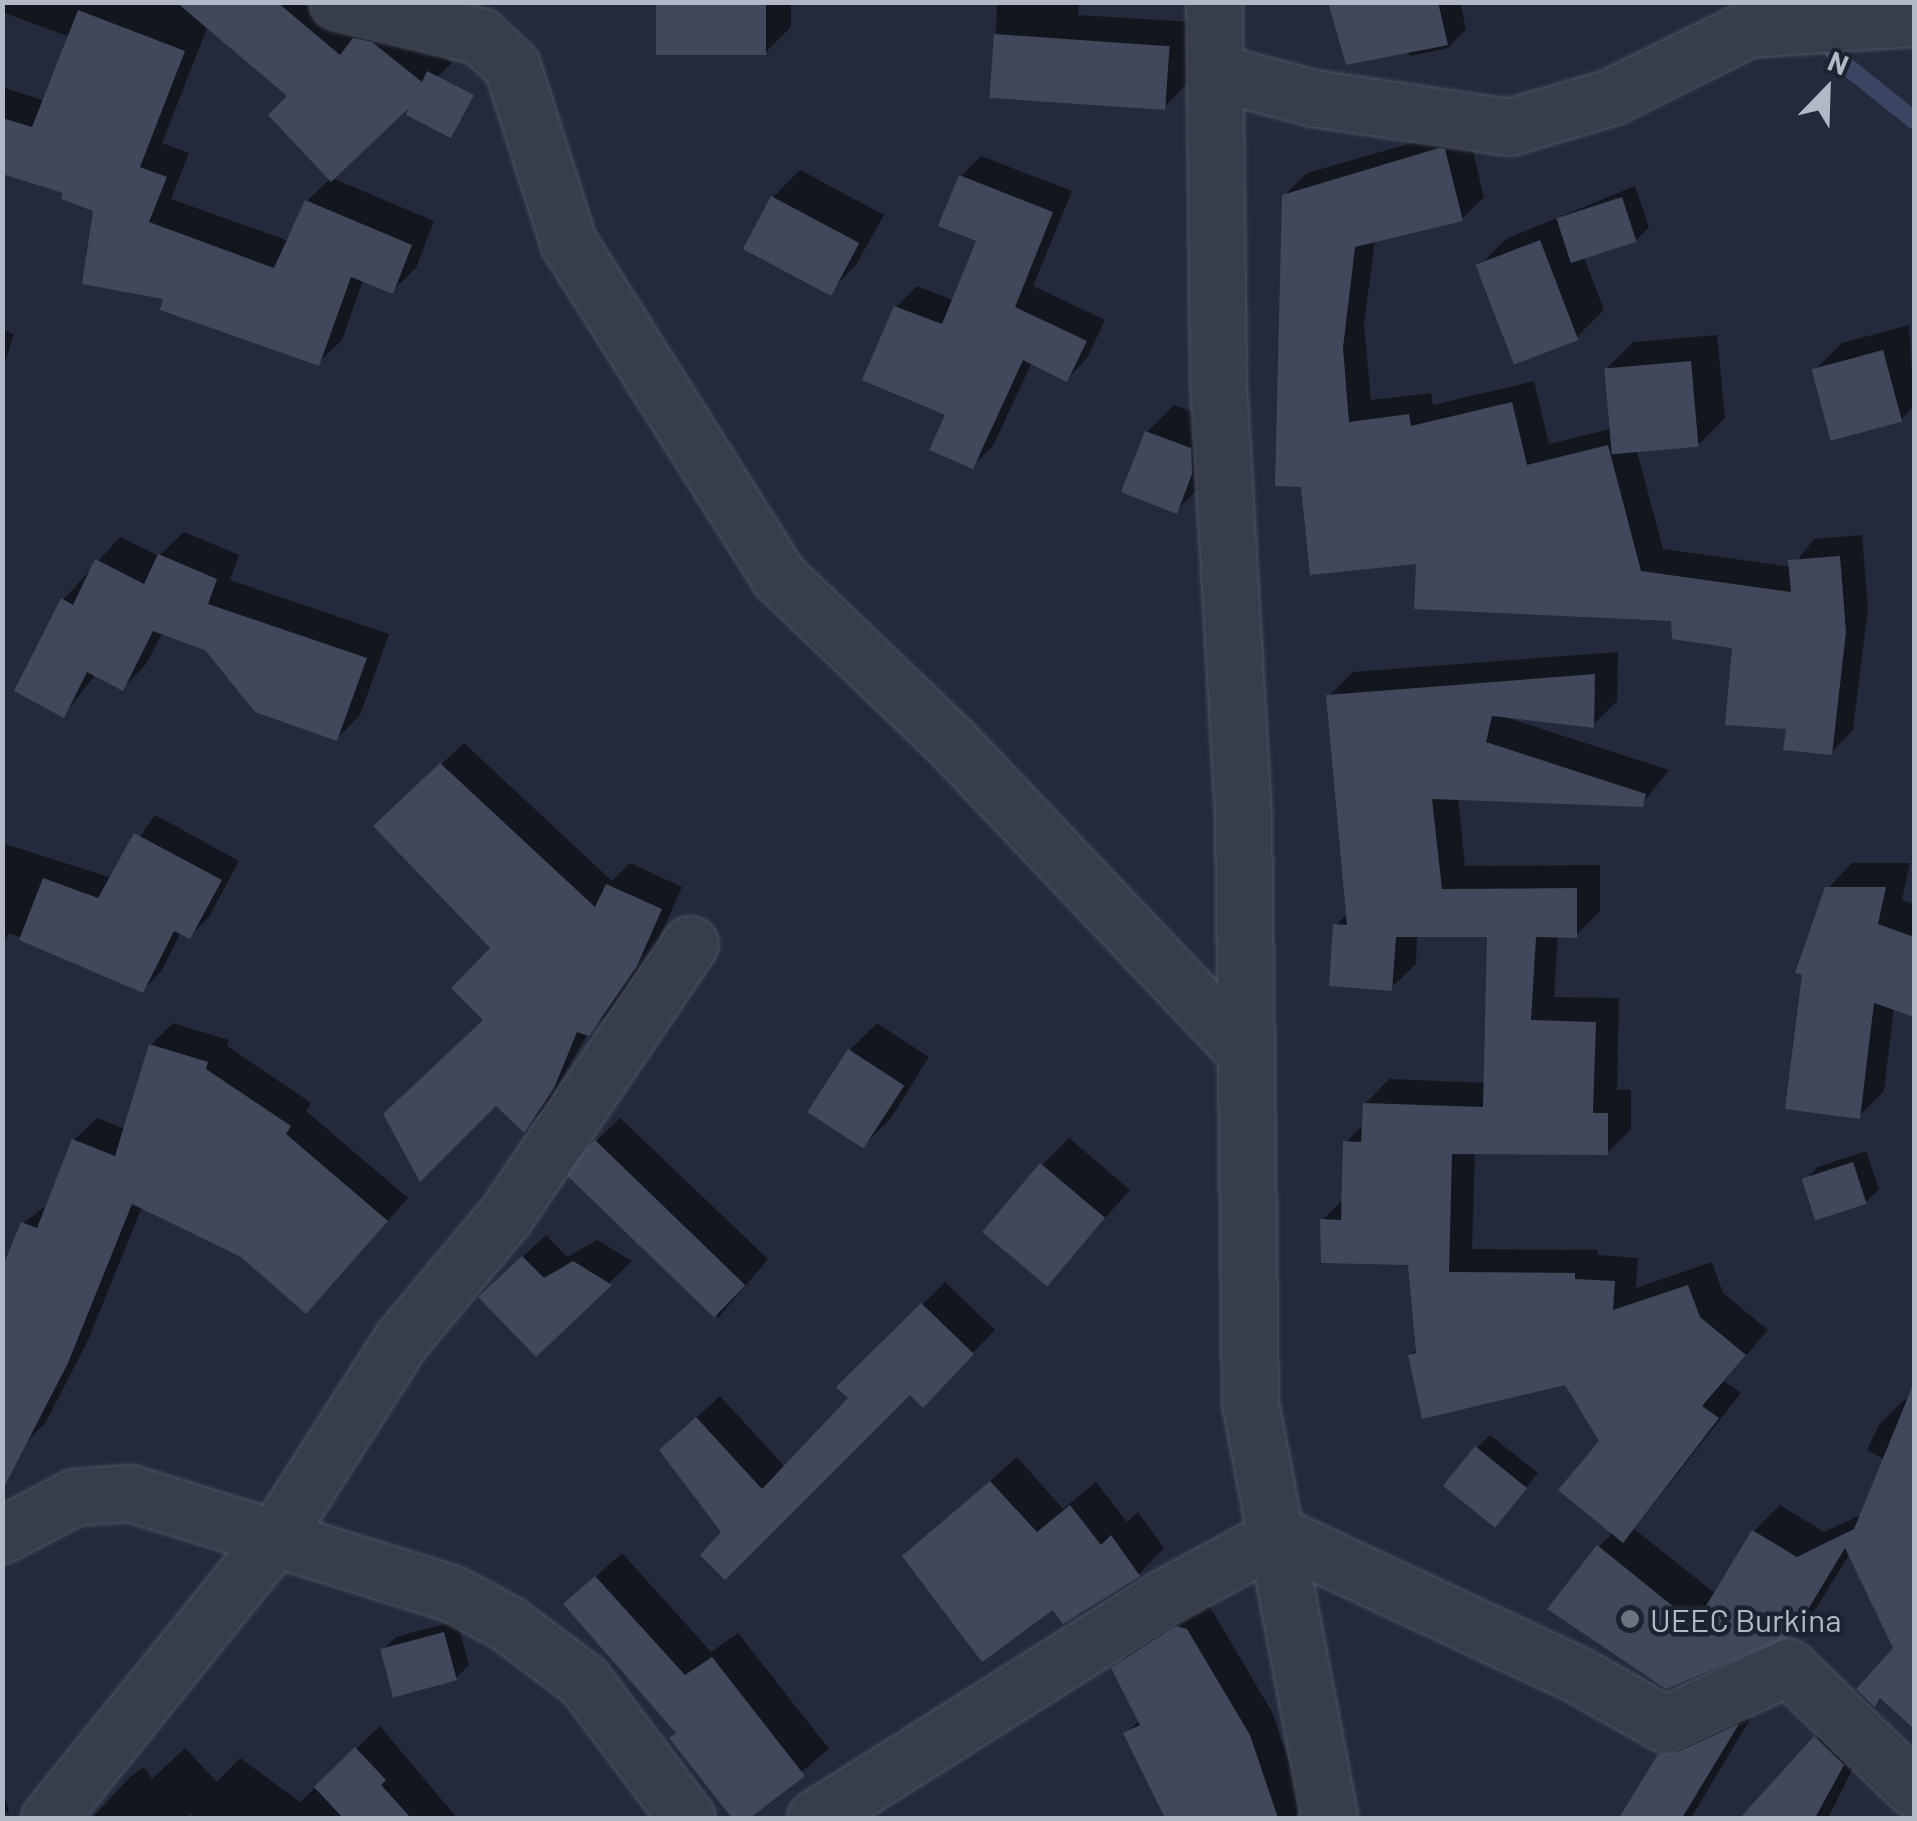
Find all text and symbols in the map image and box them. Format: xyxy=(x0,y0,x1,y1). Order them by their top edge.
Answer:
north arrow xyxy=(1777,40,1877,140)
text: N xyxy=(1824,43,1854,82)
place label: UEEC Burkina xyxy=(1650,1600,1841,1638)
marker: UEEC Burkina xyxy=(1619,1608,1641,1630)

